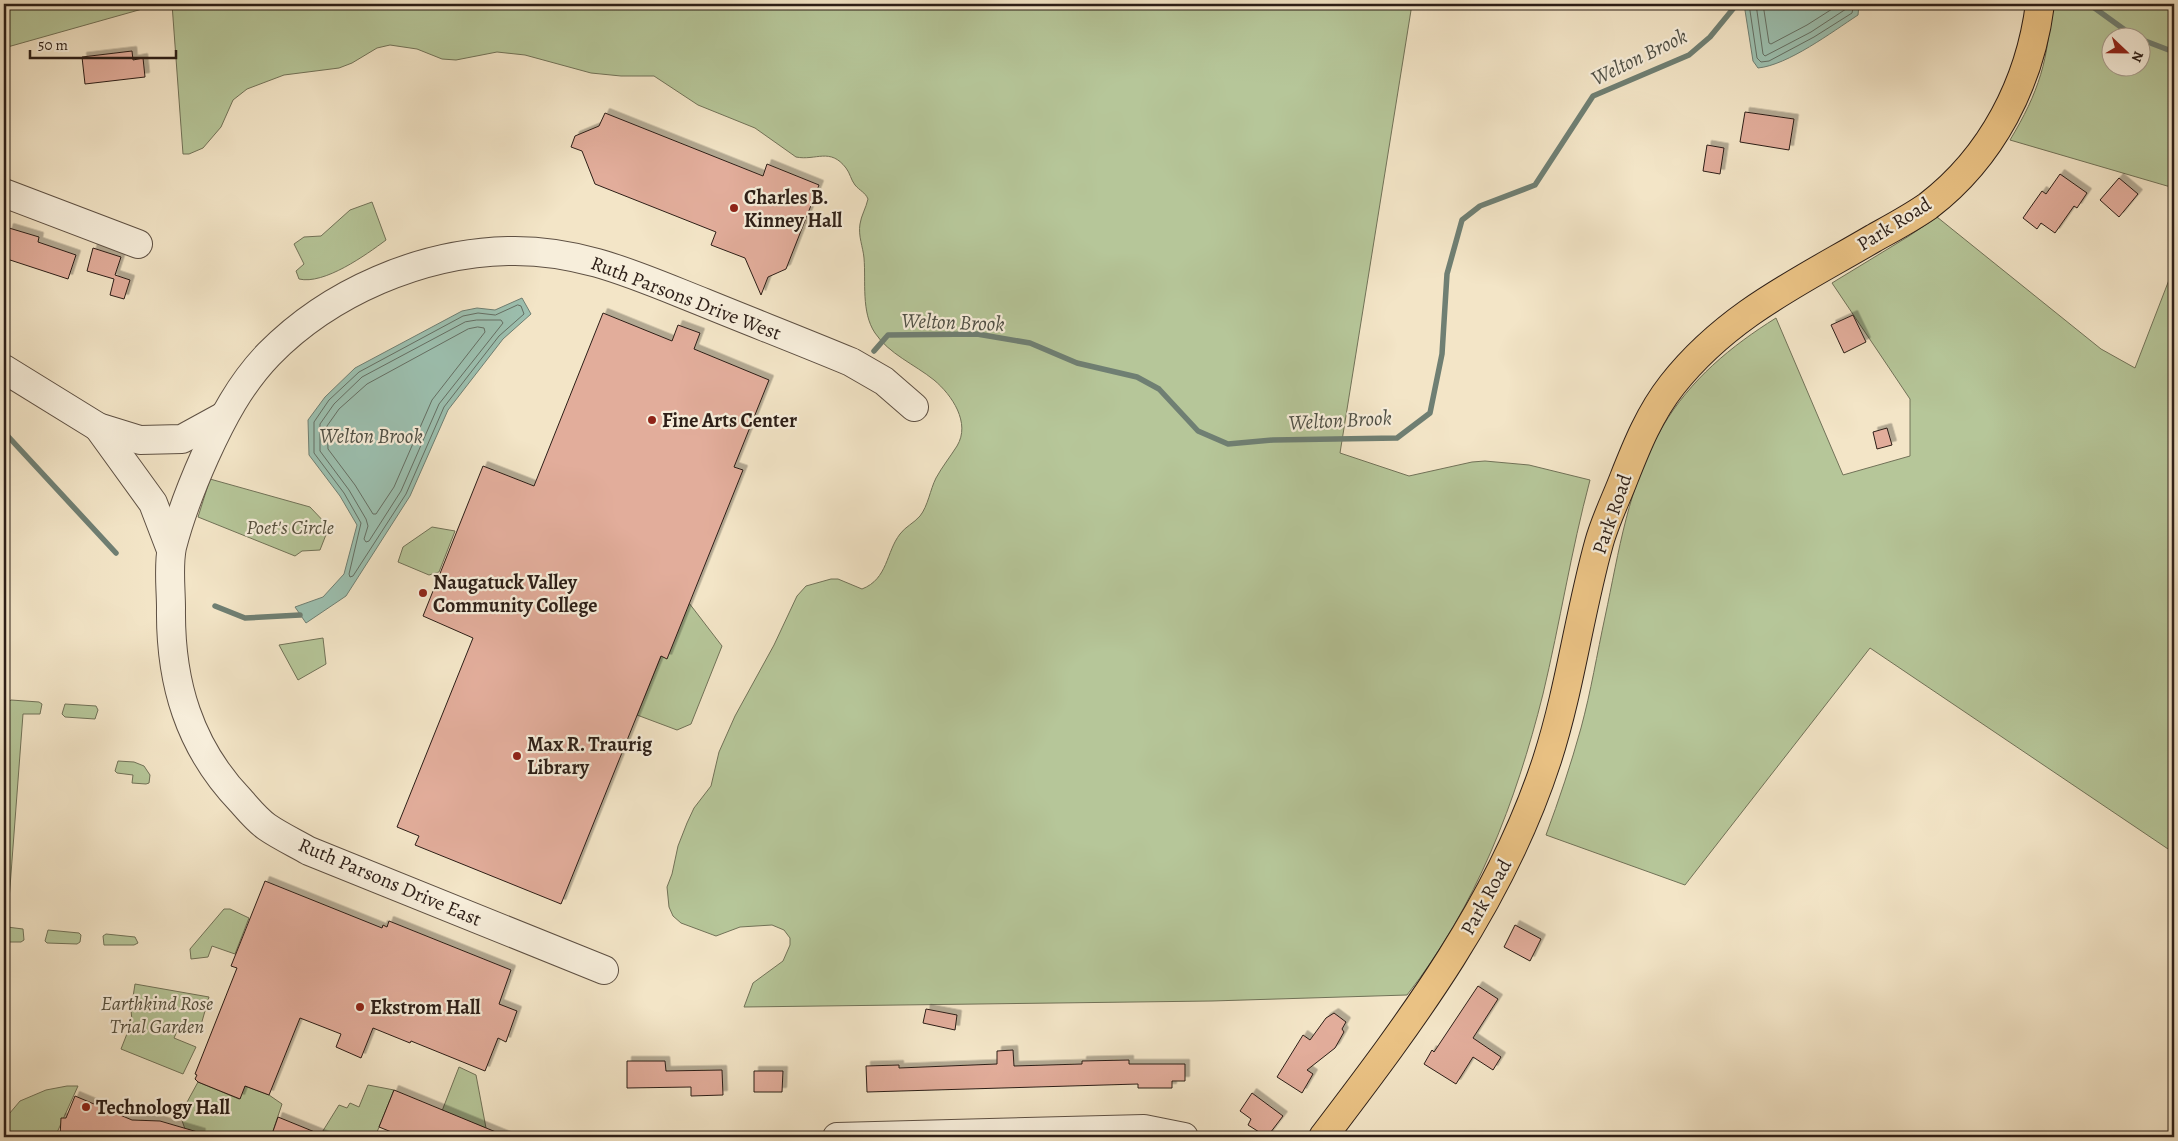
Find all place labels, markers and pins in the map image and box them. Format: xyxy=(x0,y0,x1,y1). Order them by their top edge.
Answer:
place label: Charles B. Kinney Hall xyxy=(744,184,843,234)
marker: Charles B. Kinney Hall xyxy=(728,202,740,214)
place label: Fine Arts Center xyxy=(662,407,797,434)
marker: Fine Arts Center xyxy=(646,414,658,426)
place label: Naugatuck Valley Community College xyxy=(433,569,598,619)
marker: Naugatuck Valley Community College xyxy=(417,587,429,599)
place label: Max R. Traurig Library xyxy=(527,731,653,781)
marker: Max R. Traurig Library xyxy=(511,750,523,762)
place label: Ekstrom Hall xyxy=(370,994,481,1021)
marker: Ekstrom Hall xyxy=(354,1001,366,1013)
place label: Technology Hall xyxy=(96,1094,231,1121)
marker: Technology Hall xyxy=(80,1101,92,1113)

